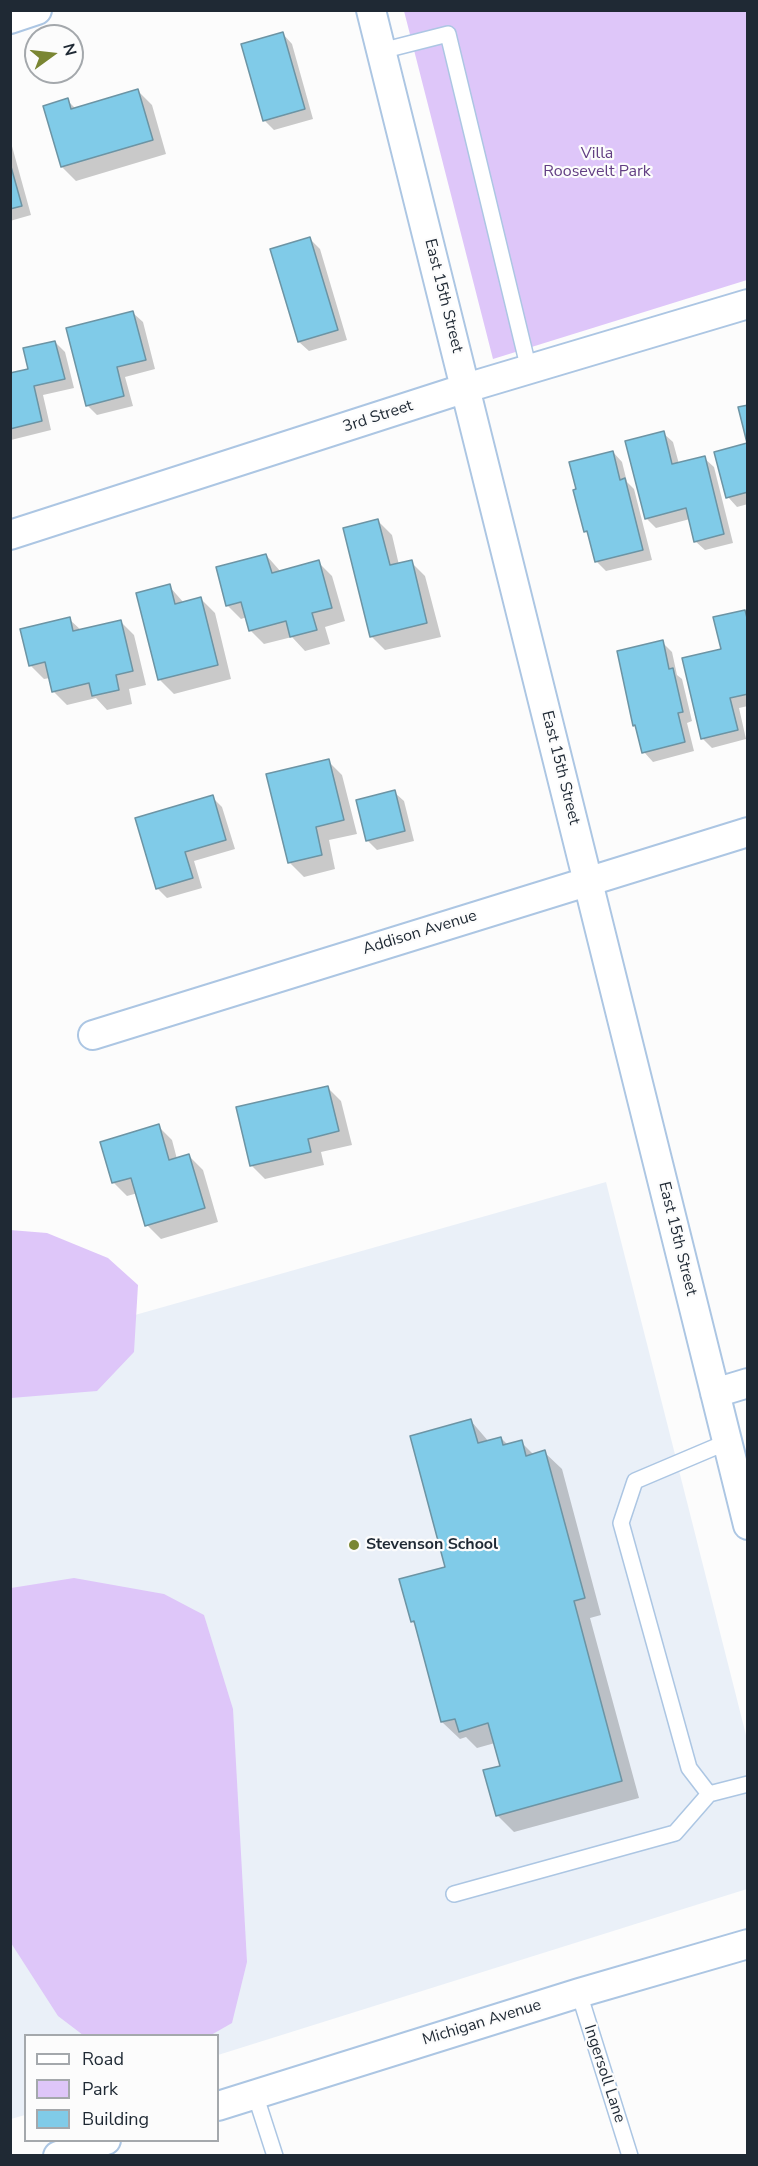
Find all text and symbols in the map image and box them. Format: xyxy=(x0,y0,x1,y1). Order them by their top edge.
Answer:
north arrow xyxy=(24,24,84,84)
text: N xyxy=(57,41,82,58)
park label: Villa Roosevelt Park xyxy=(543,144,651,182)
street label: East 15th Street xyxy=(420,237,466,355)
street label: 3rd Street xyxy=(341,397,415,437)
street label: East 15th Street xyxy=(537,709,583,827)
street label: Addison Avenue xyxy=(361,907,479,959)
street label: East 15th Street xyxy=(654,1180,700,1298)
place label: Stevenson School xyxy=(366,1535,498,1555)
marker: Stevenson School xyxy=(347,1538,361,1552)
street label: Michigan Avenue xyxy=(420,1996,544,2050)
street label: Ingersoll Lane xyxy=(579,2023,629,2125)
legend xyxy=(24,2034,219,2142)
text: Road xyxy=(82,2047,124,2071)
text: Park xyxy=(82,2077,118,2101)
text: Building xyxy=(82,2107,149,2131)

